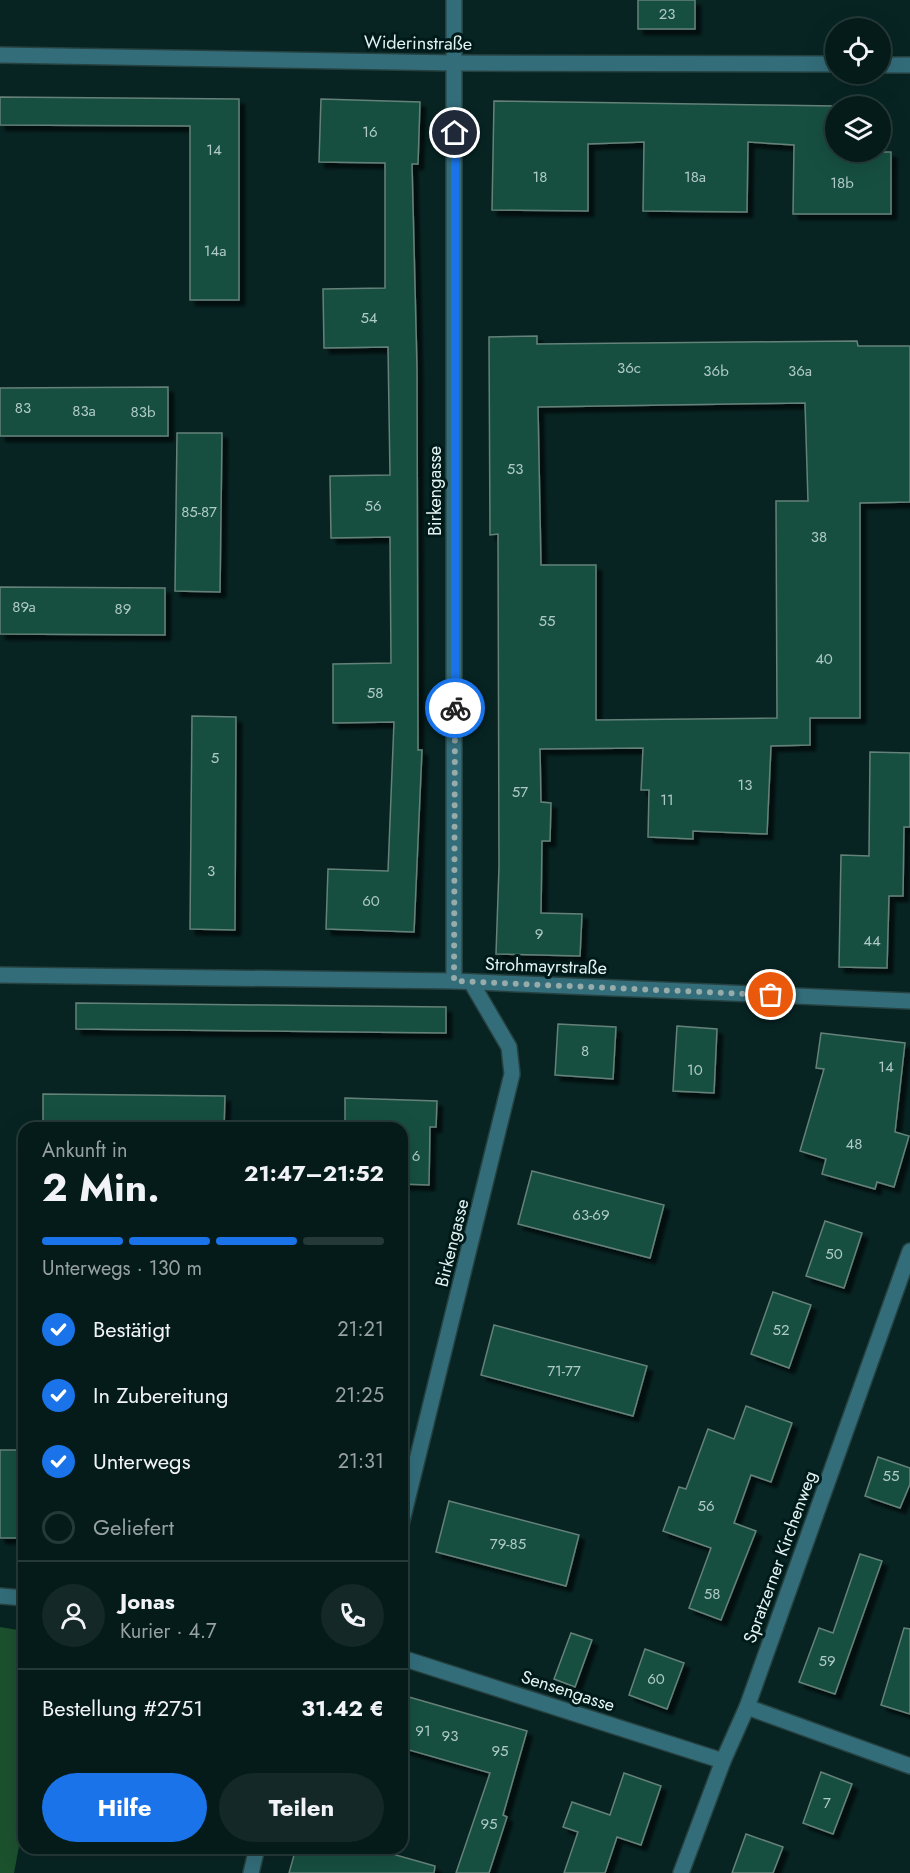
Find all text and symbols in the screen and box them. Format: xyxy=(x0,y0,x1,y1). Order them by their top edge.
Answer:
house number: 23 xyxy=(659,3,675,25)
map controls xyxy=(825,18,891,162)
button: locate xyxy=(825,18,891,84)
street label: Widerinstraße xyxy=(364,29,472,57)
button: layers xyxy=(825,96,891,162)
pin xyxy=(429,107,480,158)
icon: home xyxy=(438,116,471,149)
house number: 16 xyxy=(362,121,378,143)
house number: 14 xyxy=(206,139,222,161)
house number: 18 xyxy=(533,166,547,188)
house number: 18a xyxy=(684,166,706,188)
house number: 18b xyxy=(830,172,854,194)
house number: 14a xyxy=(204,240,226,262)
house number: 54 xyxy=(360,307,378,329)
house number: 36c xyxy=(617,357,641,379)
house number: 36b xyxy=(703,360,729,382)
house number: 36a xyxy=(788,360,812,382)
house number: 83 xyxy=(15,397,31,419)
house number: 83a xyxy=(72,400,96,422)
house number: 83b xyxy=(131,401,156,423)
street label: Birkengasse xyxy=(422,446,448,536)
house number: 53 xyxy=(507,458,523,480)
house number: 56 xyxy=(364,495,382,517)
house number: 85-87 xyxy=(181,501,217,523)
house number: 38 xyxy=(811,526,827,548)
house number: 89a xyxy=(12,596,36,618)
house number: 89 xyxy=(115,598,131,620)
house number: 55 xyxy=(539,610,555,632)
house number: 40 xyxy=(815,648,833,670)
courier xyxy=(425,678,485,738)
house number: 58 xyxy=(367,682,383,704)
icon: bike xyxy=(439,692,472,725)
house number: 5 xyxy=(211,747,219,769)
house number: 13 xyxy=(738,774,752,796)
house number: 57 xyxy=(512,781,528,803)
house number: 11 xyxy=(660,789,674,811)
house number: 3 xyxy=(207,860,215,882)
house number: 60 xyxy=(362,890,380,912)
house number: 9 xyxy=(535,923,543,945)
house number: 44 xyxy=(863,930,881,952)
street label: Strohmayrstraße xyxy=(485,951,607,981)
pin xyxy=(745,969,796,1020)
icon: bag xyxy=(754,978,787,1011)
house number: 8 xyxy=(581,1040,589,1062)
house number: 14 xyxy=(878,1056,894,1078)
house number: 10 xyxy=(687,1059,703,1081)
house number: 48 xyxy=(846,1133,862,1155)
text: Ankunft in xyxy=(42,1136,128,1165)
house number: 6 xyxy=(412,1145,420,1167)
text: 21:47–21:52 xyxy=(244,1157,384,1189)
text: 2 Min. xyxy=(42,1159,160,1216)
street label: Birkengasse xyxy=(429,1196,475,1290)
house number: 63-69 xyxy=(572,1204,610,1226)
house number: 50 xyxy=(825,1243,843,1265)
text: Unterwegs · 130 m xyxy=(42,1254,202,1283)
icon: check xyxy=(42,1313,75,1346)
text: Bestätigt xyxy=(93,1313,170,1345)
text: 21:21 xyxy=(337,1315,384,1344)
house number: 52 xyxy=(773,1319,790,1341)
house number: 71-77 xyxy=(547,1360,581,1382)
icon: check xyxy=(42,1379,75,1412)
text: In Zubereitung xyxy=(93,1379,228,1411)
text: 21:25 xyxy=(335,1381,384,1410)
icon: check xyxy=(42,1445,75,1478)
text: Unterwegs xyxy=(93,1445,191,1477)
text: 21:31 xyxy=(338,1447,384,1476)
house number: 55 xyxy=(883,1465,899,1487)
street label: Spratzerner Kirchenweg xyxy=(737,1467,823,1647)
house number: 56 xyxy=(697,1495,715,1517)
text: Geliefert xyxy=(93,1511,174,1543)
house number: 79-85 xyxy=(490,1533,526,1555)
house number: 58 xyxy=(704,1583,720,1605)
button: person xyxy=(42,1584,105,1647)
button: phone xyxy=(321,1584,384,1647)
text: Jonas xyxy=(120,1585,175,1617)
text: Kurier · 4.7 xyxy=(120,1617,217,1646)
house number: 59 xyxy=(818,1650,836,1672)
street label: Sensengasse xyxy=(518,1664,618,1718)
house number: 60 xyxy=(647,1668,665,1690)
text: Bestellung #2751 xyxy=(42,1692,203,1724)
text: 31.42 € xyxy=(301,1692,384,1724)
house number: 91 xyxy=(415,1720,431,1742)
house number: 93 xyxy=(442,1725,458,1747)
house number: 95 xyxy=(491,1740,509,1762)
button: Hilfe xyxy=(42,1773,207,1842)
button: Teilen xyxy=(219,1773,384,1842)
house number: 7 xyxy=(823,1792,831,1814)
house number: 95 xyxy=(480,1813,498,1835)

